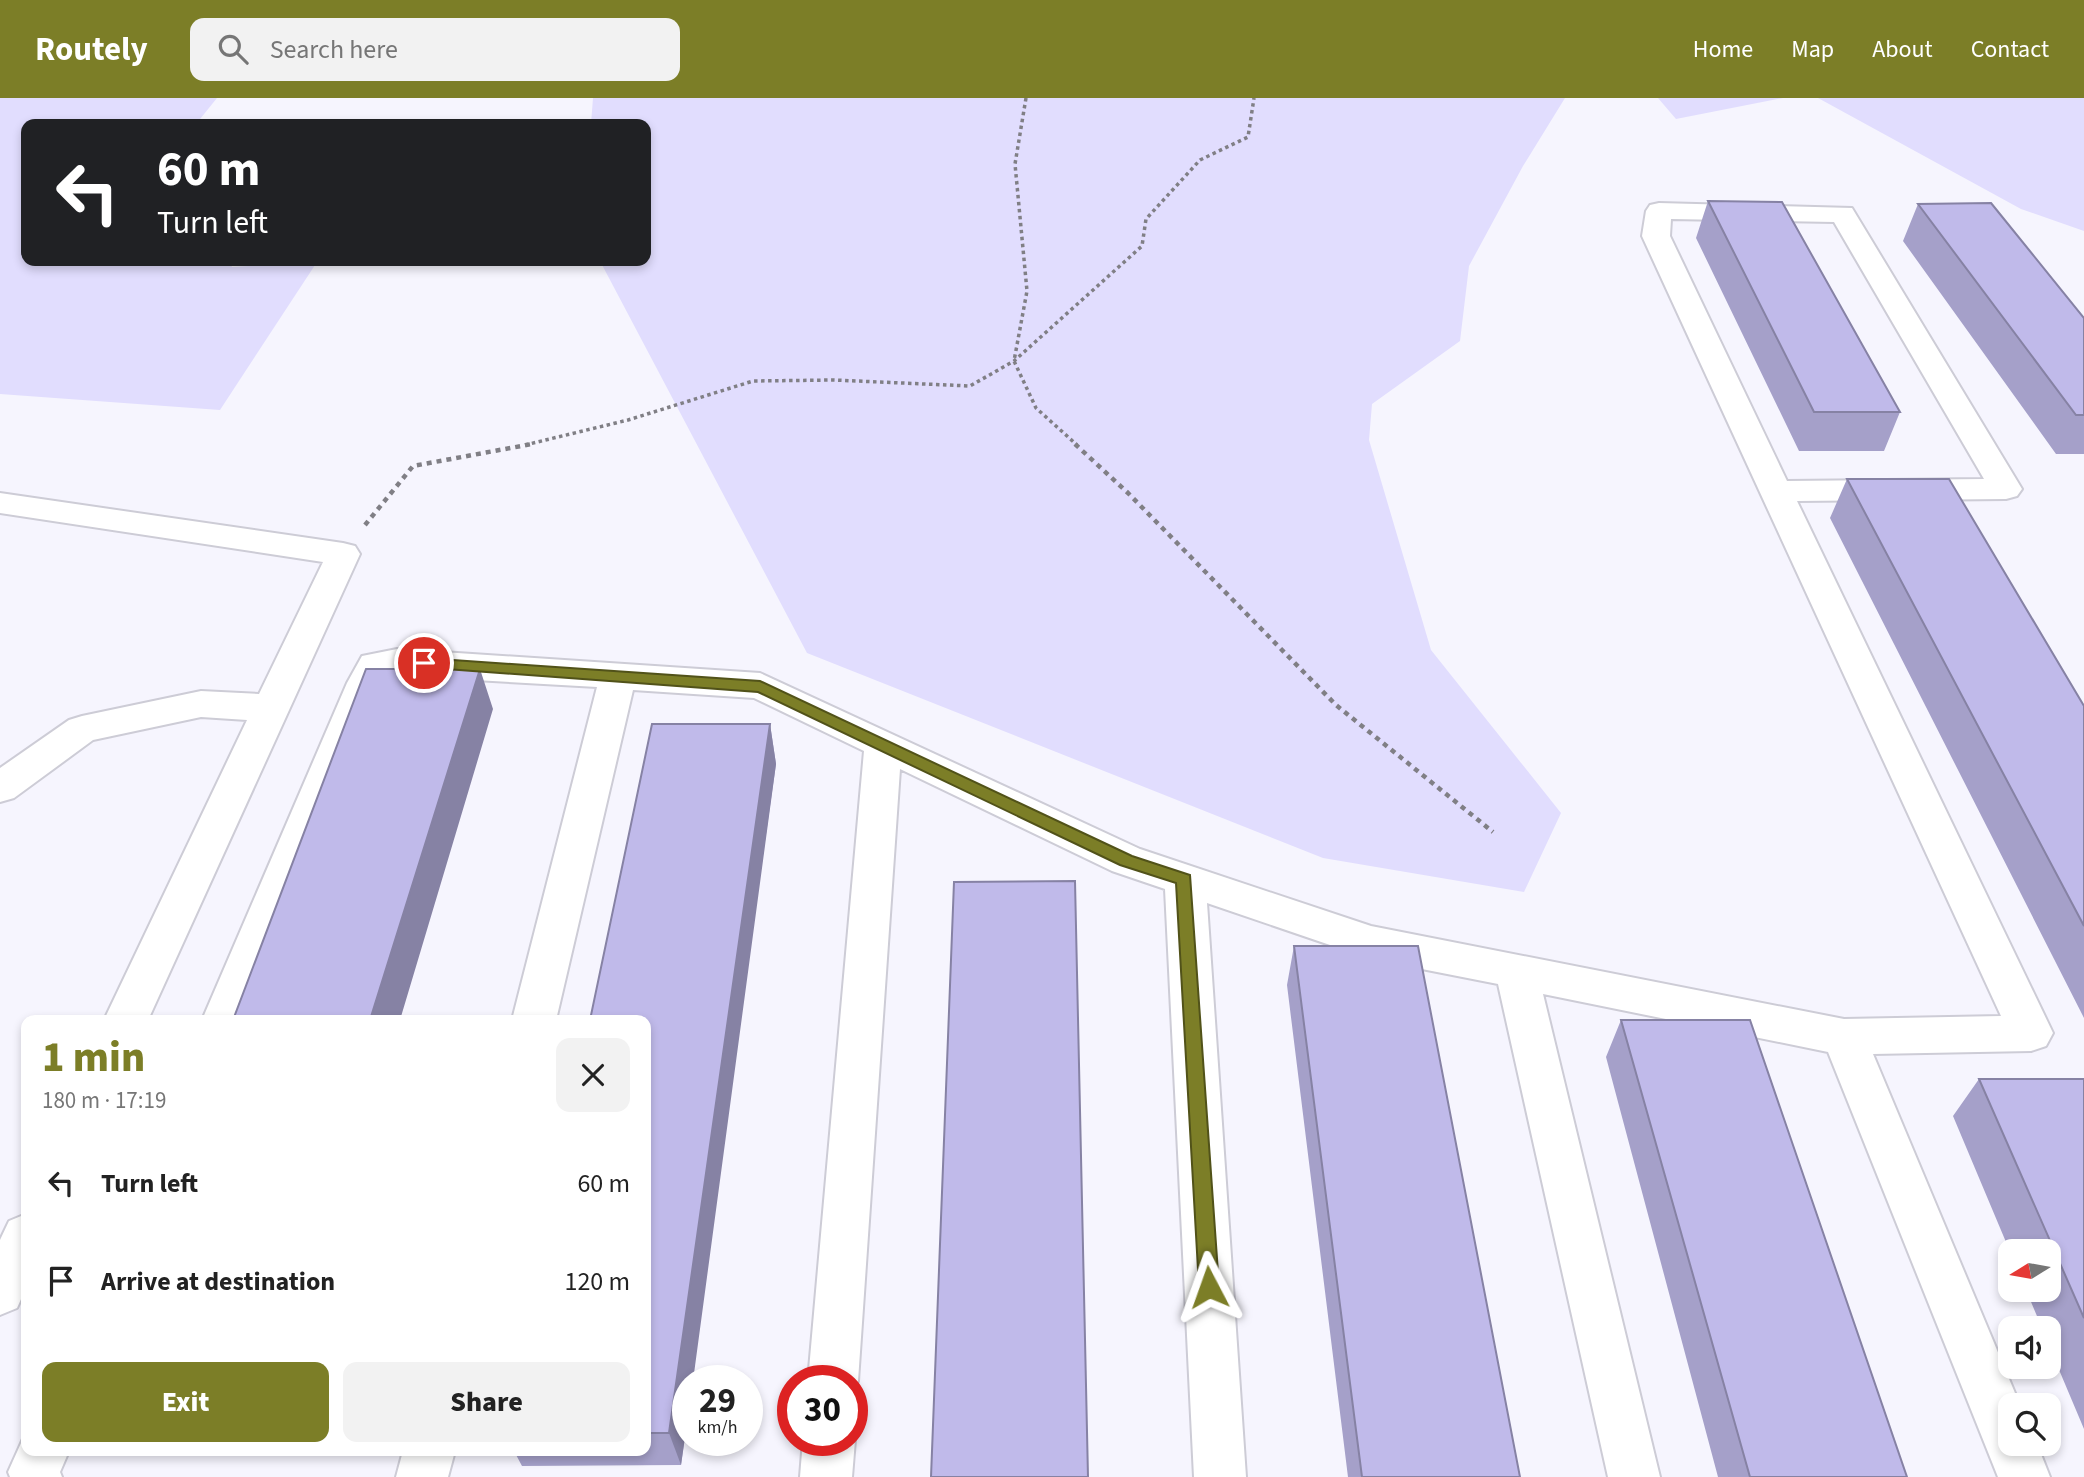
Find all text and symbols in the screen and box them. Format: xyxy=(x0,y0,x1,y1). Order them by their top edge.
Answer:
search box xyxy=(190,18,680,81)
text: Routely xyxy=(35,26,148,73)
icon: search xyxy=(214,30,252,68)
text: Search here xyxy=(270,31,398,68)
text: Home xyxy=(1693,32,1753,67)
text: Map xyxy=(1791,32,1834,67)
text: About xyxy=(1872,32,1933,67)
text: Contact xyxy=(1971,32,2049,67)
text: 60 m xyxy=(157,135,261,205)
icon: left xyxy=(42,147,133,238)
text: Turn left xyxy=(157,200,268,246)
pin xyxy=(394,633,454,693)
icon: arrive xyxy=(405,644,443,682)
text: 1 min xyxy=(42,1028,145,1088)
button: close xyxy=(556,1038,630,1112)
text: 180 m · 17:19 xyxy=(42,1084,166,1117)
icon: left xyxy=(42,1164,80,1202)
text: Turn left xyxy=(101,1165,198,1202)
text: 60 m xyxy=(577,1165,630,1202)
north arrow xyxy=(1998,1239,2062,1302)
map controls xyxy=(1998,1239,2061,1456)
position arrow xyxy=(1172,1250,1246,1324)
icon: arrive xyxy=(42,1262,80,1300)
text: Arrive at destination xyxy=(101,1263,335,1300)
text: 120 m xyxy=(564,1263,630,1300)
button: sound xyxy=(1998,1316,2061,1379)
button: Exit xyxy=(42,1362,329,1442)
button: Share xyxy=(343,1362,630,1442)
speed limit sign: 30 xyxy=(777,1365,868,1456)
text: 29 xyxy=(699,1376,736,1426)
button: search xyxy=(1998,1393,2061,1456)
text: km/h xyxy=(698,1415,737,1440)

